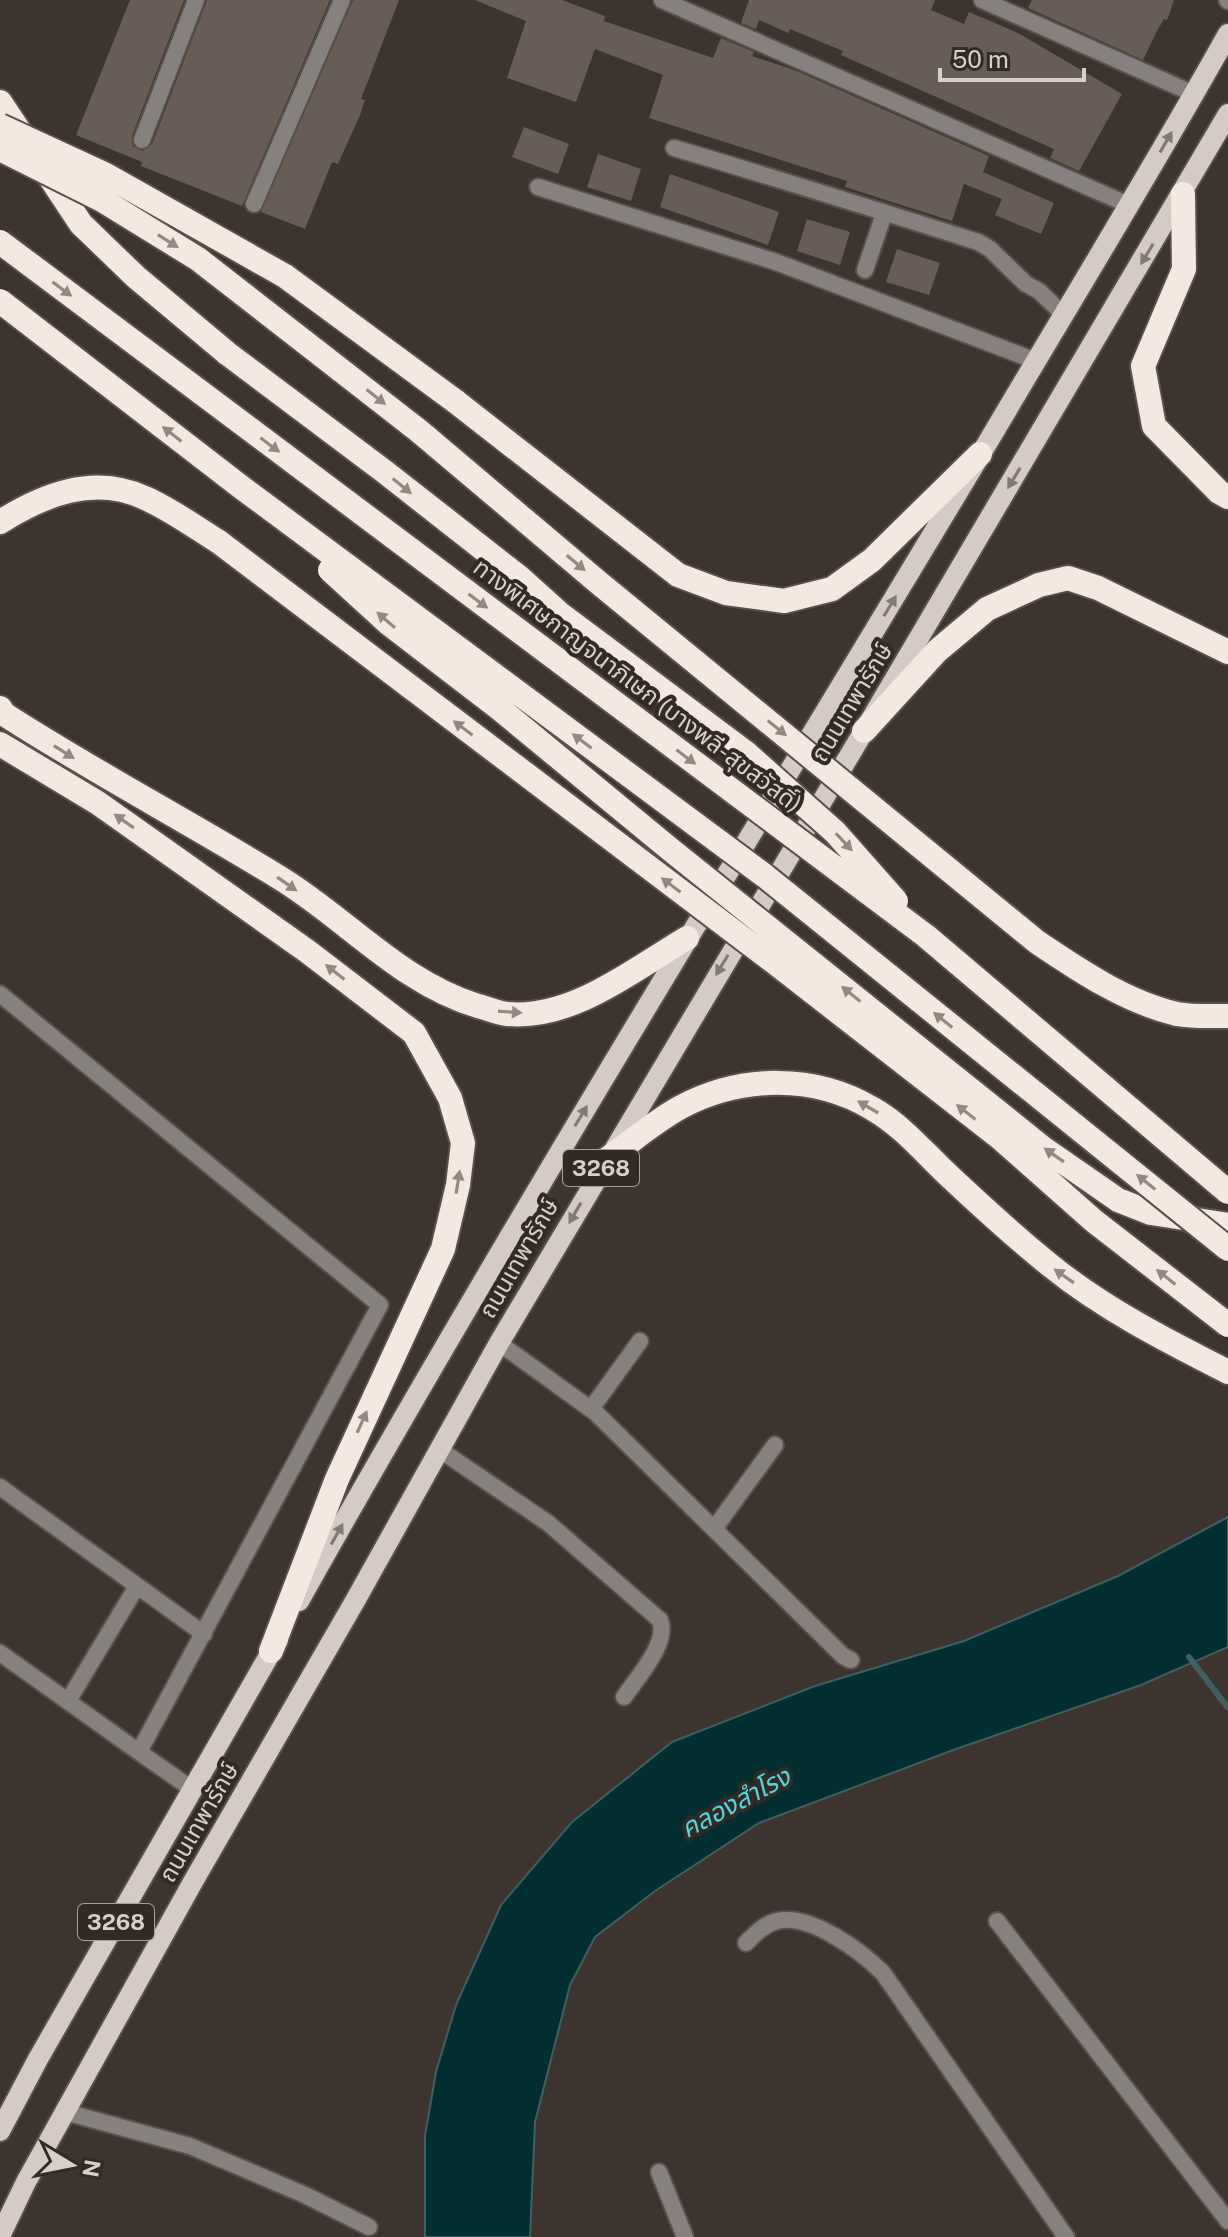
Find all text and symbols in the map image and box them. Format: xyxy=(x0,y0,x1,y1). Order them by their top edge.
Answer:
scale bar xyxy=(940,32,1084,82)
text: 50 m xyxy=(952,45,1009,73)
one-way arrow xyxy=(1159,131,1173,153)
one-way arrow xyxy=(157,233,180,248)
one-way arrow xyxy=(1140,243,1154,265)
one-way arrow xyxy=(52,280,73,296)
one-way arrow xyxy=(366,389,386,405)
one-way arrow xyxy=(162,426,183,442)
one-way arrow xyxy=(260,436,281,452)
one-way arrow xyxy=(1008,467,1022,489)
one-way arrow xyxy=(392,477,412,493)
street label: ทางพิเศษกาญจนาภิเษก (บางพลี-สุขสวัสดิ์) xyxy=(467,552,808,819)
one-way arrow xyxy=(566,554,586,571)
one-way arrow xyxy=(468,592,489,608)
one-way arrow xyxy=(883,595,897,618)
one-way arrow xyxy=(376,612,396,630)
street label: ถนนเทพารักษ์ xyxy=(805,638,897,766)
one-way arrow xyxy=(767,719,787,736)
one-way arrow xyxy=(453,721,474,737)
one-way arrow xyxy=(572,733,593,749)
one-way arrow xyxy=(52,744,75,759)
one-way arrow xyxy=(676,748,697,764)
one-way arrow xyxy=(113,814,134,829)
one-way arrow xyxy=(834,832,852,851)
one-way arrow xyxy=(277,876,298,891)
one-way arrow xyxy=(661,877,681,893)
one-way arrow xyxy=(716,954,730,976)
one-way arrow xyxy=(325,965,345,981)
one-way arrow xyxy=(841,986,861,1003)
one-way arrow xyxy=(497,1006,522,1019)
one-way arrow xyxy=(933,1012,953,1028)
one-way arrow xyxy=(857,1100,879,1114)
one-way arrow xyxy=(956,1104,976,1120)
one-way arrow xyxy=(574,1105,588,1127)
one-way arrow xyxy=(1044,1148,1065,1163)
road number: 3268 xyxy=(563,1150,639,1186)
one-way arrow xyxy=(452,1169,465,1194)
one-way arrow xyxy=(1136,1174,1156,1191)
street label: ถนนเทพารักษ์ xyxy=(473,1193,563,1323)
one-way arrow xyxy=(568,1201,582,1224)
one-way arrow xyxy=(1054,1269,1075,1284)
one-way arrow xyxy=(1156,1270,1176,1286)
one-way arrow xyxy=(355,1411,369,1434)
one-way arrow xyxy=(330,1523,344,1545)
street label: ถนนเทพารักษ์ xyxy=(153,1757,243,1887)
water label: คลองสำโรง xyxy=(675,1760,796,1844)
road number: 3268 xyxy=(78,1904,154,1940)
north arrow xyxy=(32,2125,112,2205)
text: N xyxy=(77,2158,106,2179)

